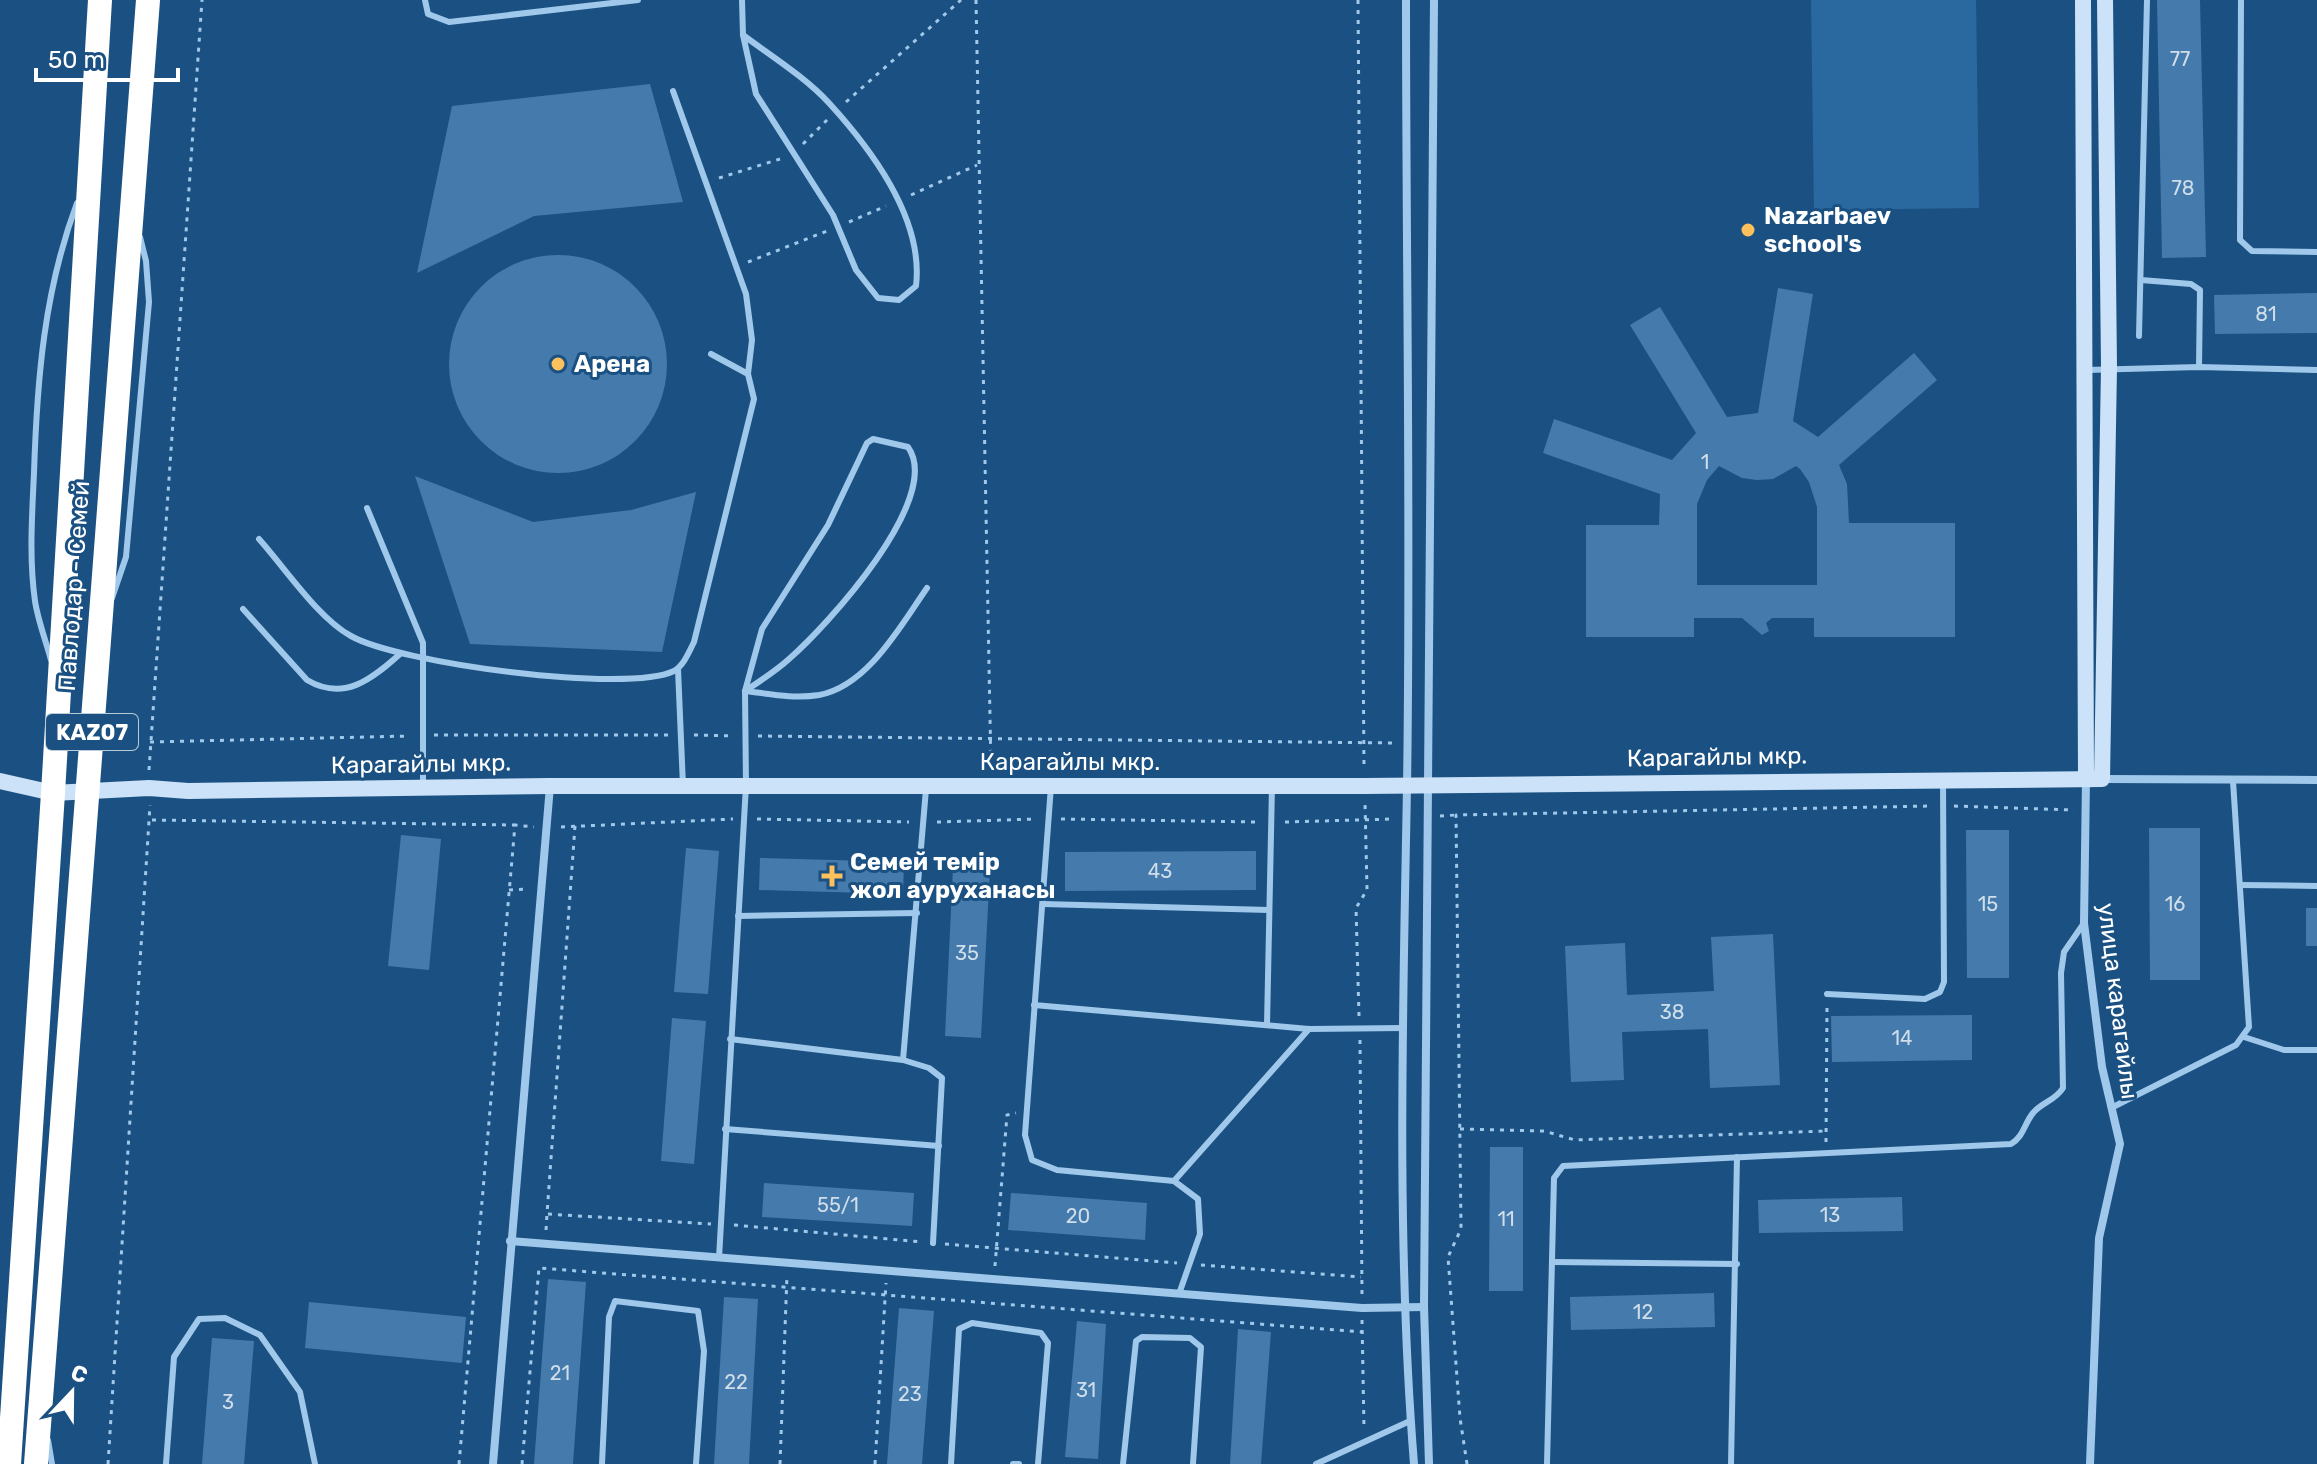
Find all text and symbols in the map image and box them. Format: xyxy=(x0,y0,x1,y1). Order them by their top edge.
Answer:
scale bar xyxy=(36,32,178,82)
text: 50 m xyxy=(48,46,105,74)
house number: 77 xyxy=(2170,47,2190,71)
house number: 78 xyxy=(2172,176,2194,200)
place label: Nazarbaev school's xyxy=(1764,202,1891,258)
marker: Nazarbaev school's xyxy=(1739,221,1757,239)
house number: 81 xyxy=(2255,302,2277,326)
place label: Арена xyxy=(574,350,650,378)
marker: Арена xyxy=(549,355,567,373)
house number: 1 xyxy=(1701,450,1709,474)
street label: Павлодар - Семей xyxy=(53,480,95,692)
road number: KAZ07 xyxy=(46,714,138,750)
street label: Карагайлы мкр. xyxy=(1627,741,1807,773)
street label: Карагайлы мкр. xyxy=(331,748,511,780)
street label: Карагайлы мкр. xyxy=(980,748,1160,776)
place label: Семей темір жол ауруханасы xyxy=(850,848,1055,904)
house number: 43 xyxy=(1148,859,1172,883)
marker: Семей темір жол ауруханасы xyxy=(821,865,843,887)
house number: 15 xyxy=(1978,892,1998,916)
house number: 16 xyxy=(2165,892,2185,916)
street label: улица карагайлы xyxy=(2092,901,2144,1101)
house number: 35 xyxy=(955,941,979,965)
house number: 38 xyxy=(1660,1000,1684,1024)
house number: 14 xyxy=(1892,1026,1912,1050)
house number: 55/1 xyxy=(817,1193,859,1217)
house number: 13 xyxy=(1820,1203,1840,1227)
house number: 20 xyxy=(1066,1204,1090,1228)
house number: 11 xyxy=(1497,1207,1515,1231)
house number: 12 xyxy=(1633,1300,1653,1324)
north arrow xyxy=(32,1352,112,1432)
text: С xyxy=(67,1359,92,1389)
house number: 21 xyxy=(550,1361,570,1385)
house number: 22 xyxy=(724,1370,748,1394)
house number: 31 xyxy=(1076,1378,1096,1402)
house number: 23 xyxy=(898,1382,922,1406)
house number: 3 xyxy=(222,1390,234,1414)

